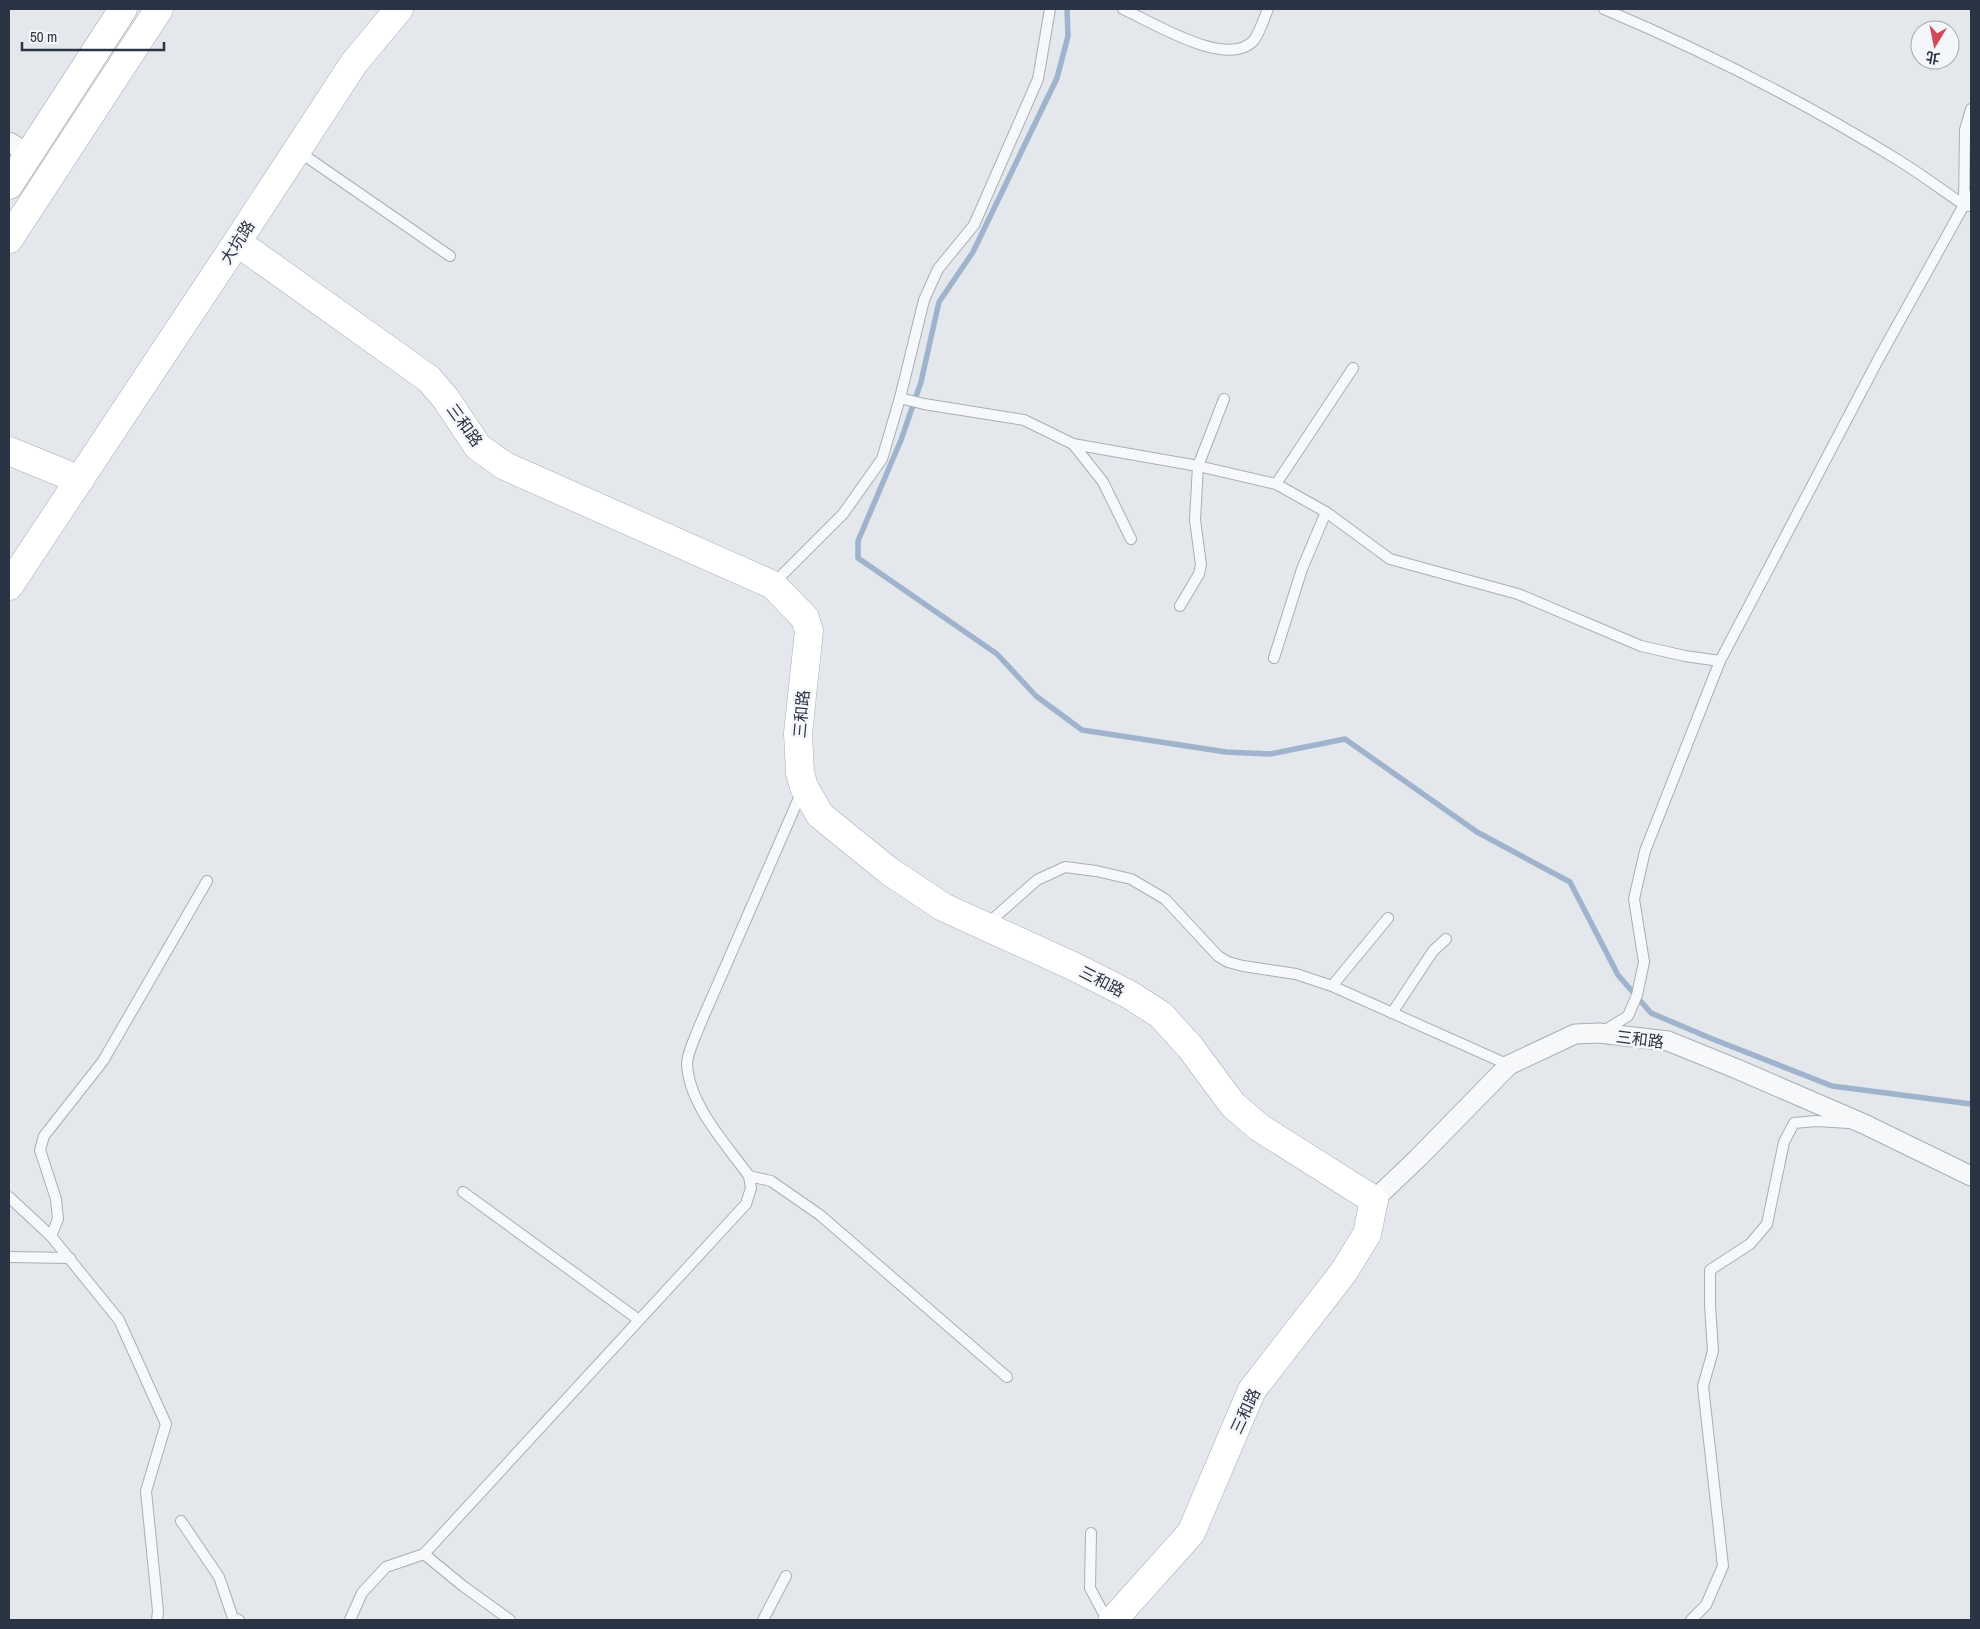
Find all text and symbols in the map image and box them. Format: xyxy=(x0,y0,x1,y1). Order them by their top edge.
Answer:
scale bar xyxy=(22,20,165,52)
north arrow xyxy=(1910,20,1960,70)
text: 50 m xyxy=(30,26,57,47)
text: 北 xyxy=(1924,48,1941,68)
street label: 大坑路 xyxy=(215,216,259,268)
street label: 三和路 xyxy=(442,399,488,451)
street label: 三和路 xyxy=(788,689,814,739)
street label: 三和路 xyxy=(1076,960,1128,1002)
street label: 三和路 xyxy=(1615,1025,1665,1053)
street label: 三和路 xyxy=(1225,1385,1265,1437)

